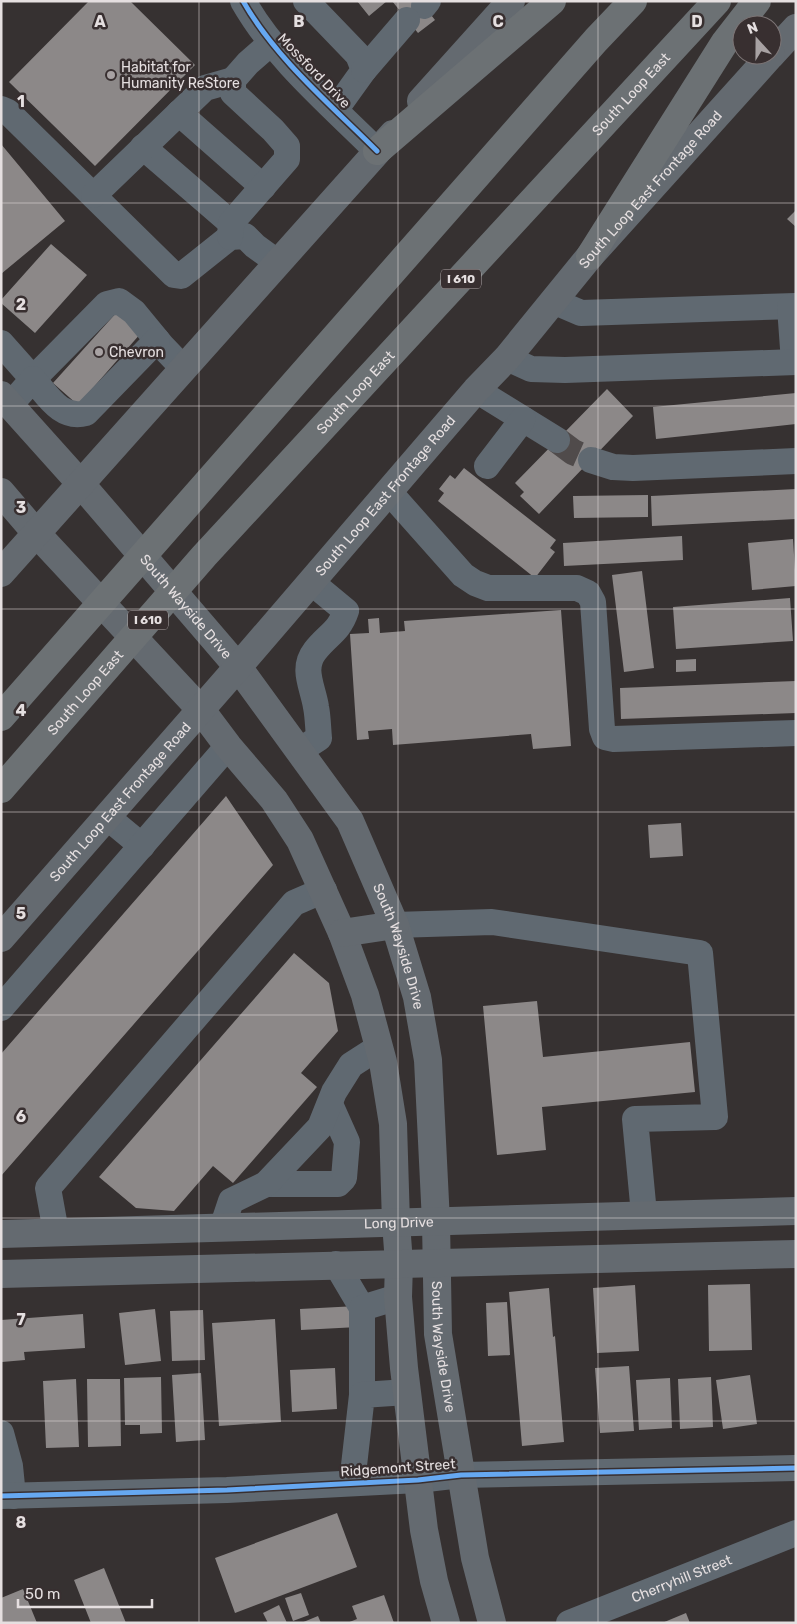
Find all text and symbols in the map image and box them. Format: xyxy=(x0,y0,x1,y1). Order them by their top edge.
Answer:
text: A xyxy=(94,12,106,31)
text: B xyxy=(293,12,305,31)
text: C xyxy=(492,12,504,31)
text: D xyxy=(691,12,703,31)
north arrow xyxy=(732,15,782,65)
text: N xyxy=(745,19,760,38)
street label: Mossford Drive xyxy=(274,30,354,112)
street label: South Loop East xyxy=(588,49,674,139)
place label: Habitat for Humanity ReStore xyxy=(121,59,240,92)
marker: Habitat for Humanity ReStore xyxy=(105,69,117,81)
text: 1 xyxy=(17,92,25,111)
street label: South Loop East Frontage Road xyxy=(575,107,725,272)
road number: I 610 xyxy=(441,270,481,288)
text: 2 xyxy=(16,295,26,314)
place label: Chevron xyxy=(109,344,164,361)
marker: Chevron xyxy=(93,346,105,358)
street label: South Loop East xyxy=(313,347,398,437)
street label: South Loop East Frontage Road xyxy=(312,412,459,579)
text: 3 xyxy=(16,498,26,517)
street label: South Wayside Drive xyxy=(136,551,236,662)
road number: I 610 xyxy=(128,610,168,630)
street label: South Loop East xyxy=(43,646,127,738)
text: 4 xyxy=(16,701,27,720)
street label: South Loop East Frontage Road xyxy=(46,719,194,885)
street label: South Wayside Drive xyxy=(369,881,428,1011)
text: 5 xyxy=(16,904,26,923)
text: 6 xyxy=(16,1107,26,1126)
street label: Long Drive xyxy=(364,1213,434,1232)
street label: South Wayside Drive xyxy=(429,1281,459,1414)
text: 7 xyxy=(16,1310,26,1329)
street label: Ridgemont Street xyxy=(340,1455,457,1481)
text: 8 xyxy=(16,1513,27,1532)
street label: Cherryhill Street xyxy=(629,1551,735,1606)
scale bar xyxy=(18,1576,151,1608)
text: 50 m xyxy=(25,1585,60,1603)

